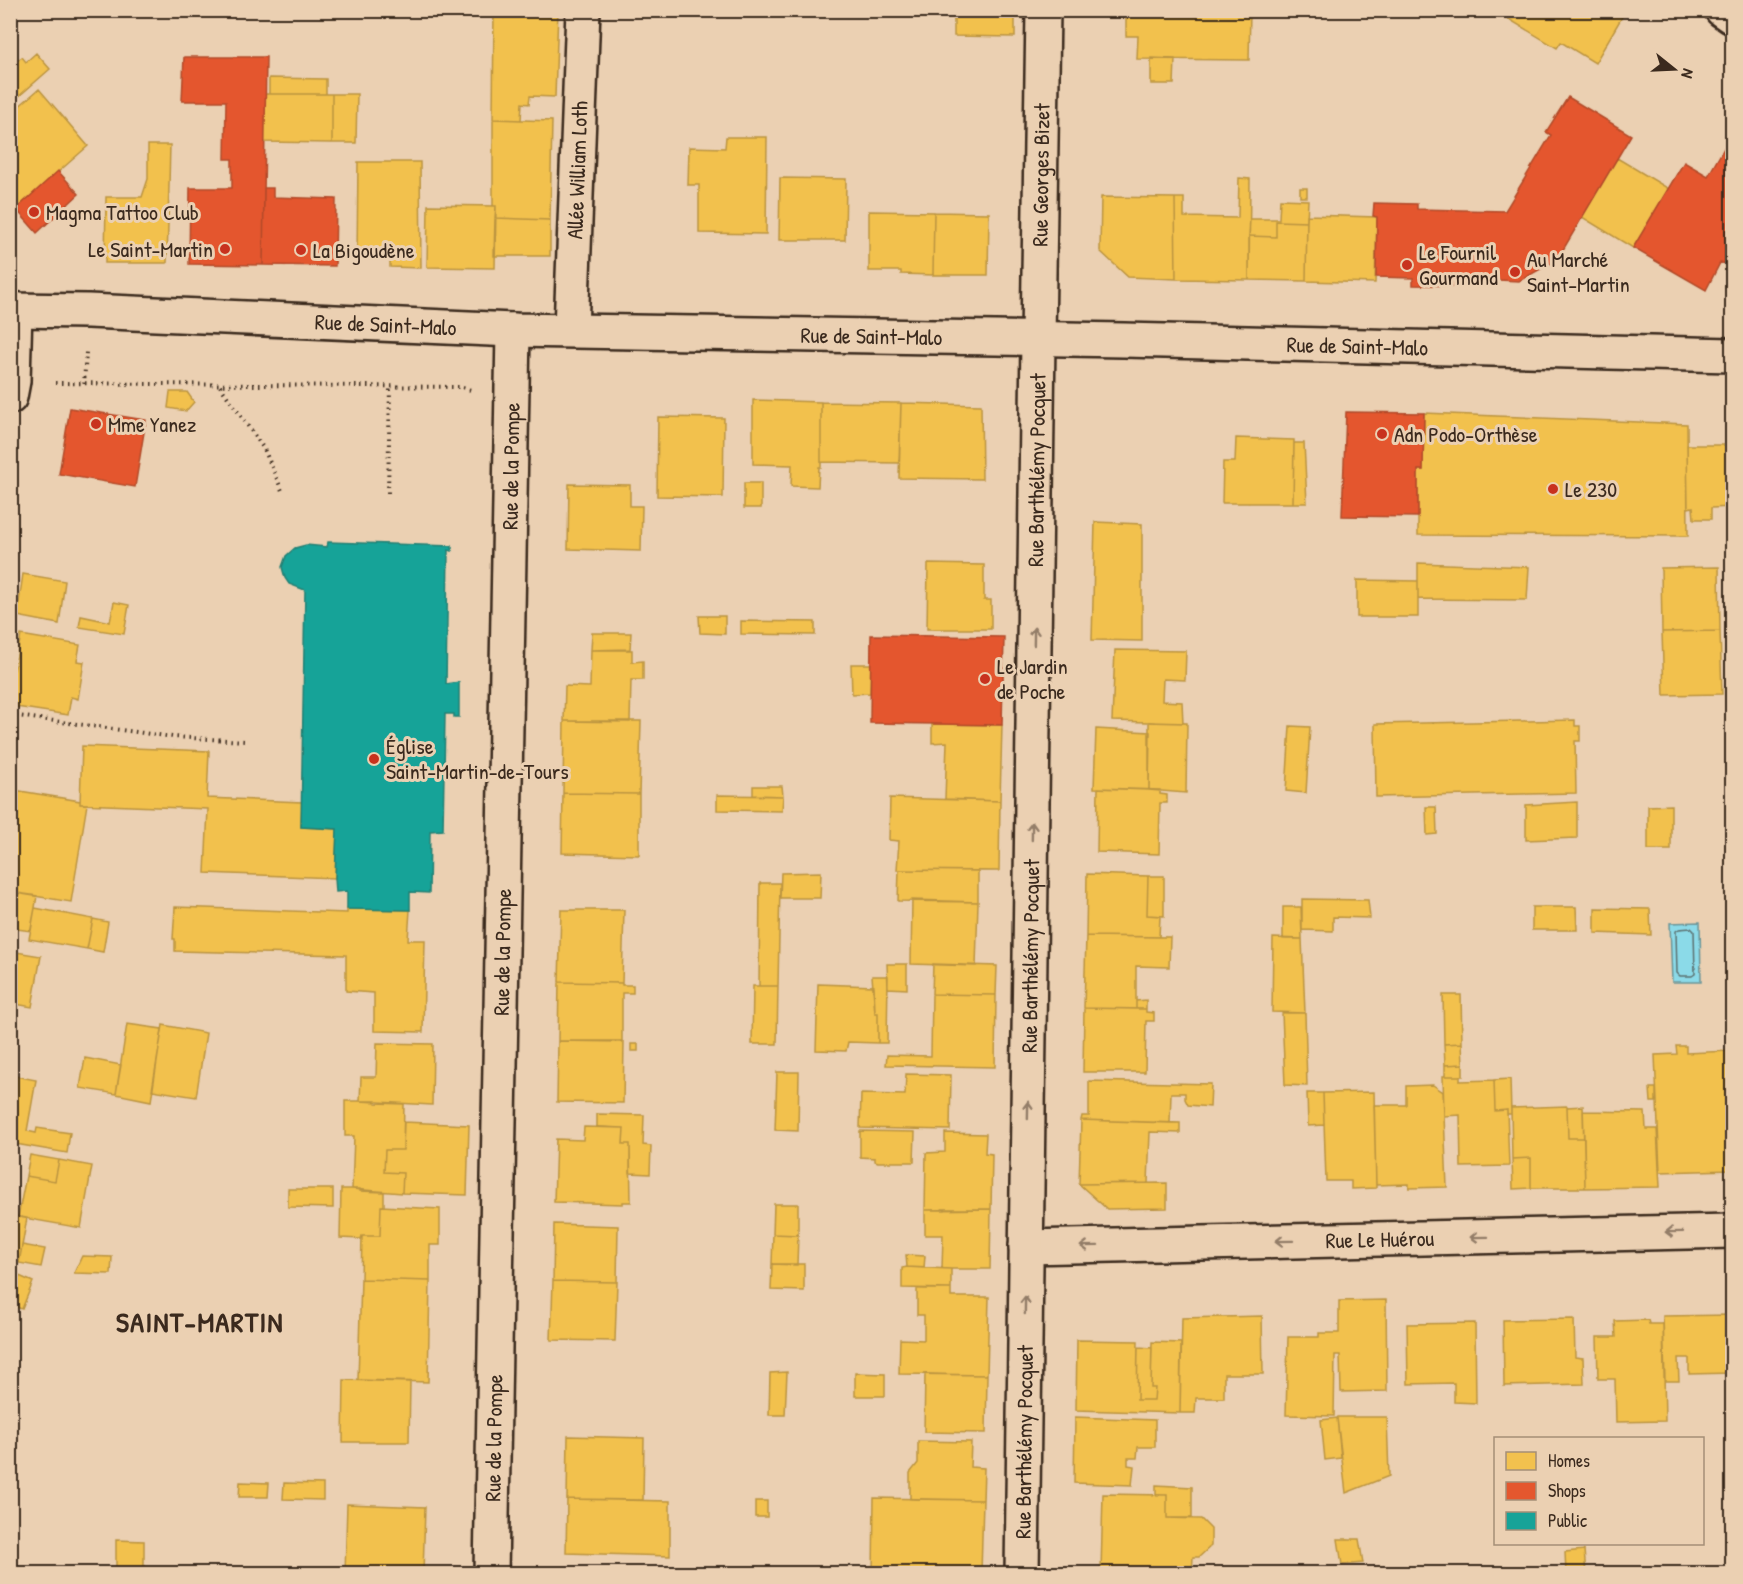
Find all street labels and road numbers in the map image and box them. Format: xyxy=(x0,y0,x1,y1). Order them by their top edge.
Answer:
street label: Allée William Loth xyxy=(559,100,595,240)
street label: Rue Georges Bizet xyxy=(1024,103,1057,247)
street label: Rue de Saint-Malo xyxy=(314,306,457,342)
street label: Rue de Saint-Malo xyxy=(800,320,943,352)
street label: Rue de Saint-Malo xyxy=(1286,329,1429,363)
street label: Rue Barthélémy Pocquet xyxy=(1020,373,1053,567)
street label: Rue de la Pompe xyxy=(494,402,527,530)
street label: Rue Barthélémy Pocquet xyxy=(1014,859,1046,1053)
street label: Rue de la Pompe xyxy=(486,888,518,1016)
street label: Rue Le Huérou xyxy=(1325,1223,1435,1255)
street label: Rue Barthélémy Pocquet xyxy=(1007,1344,1040,1539)
street label: Rue de la Pompe xyxy=(477,1374,510,1502)

